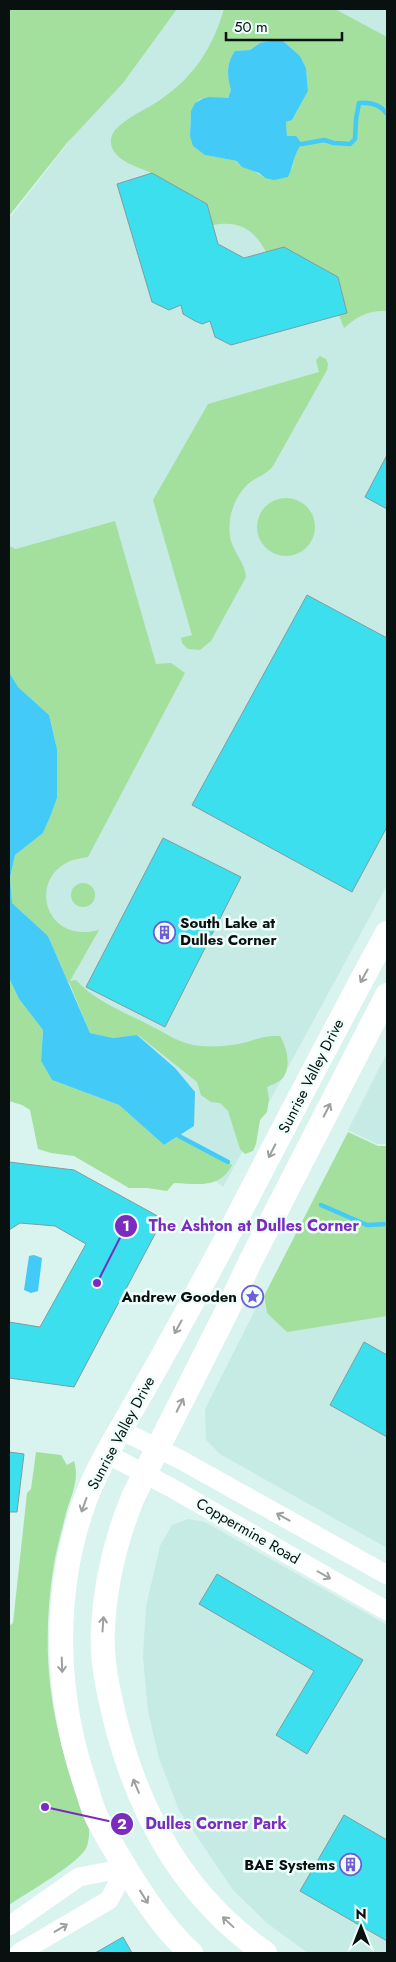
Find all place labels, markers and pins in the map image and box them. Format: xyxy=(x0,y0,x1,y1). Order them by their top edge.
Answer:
place label: South Lake at Dulles Corner xyxy=(180,912,277,951)
building icon: South Lake at Dulles Corner xyxy=(152,920,176,944)
callout: The Ashton at Dulles Corner xyxy=(114,1210,369,1241)
place icon: Andrew Gooden xyxy=(241,1285,265,1309)
place label: Andrew Gooden xyxy=(120,1286,237,1308)
callout: Dulles Corner Park xyxy=(110,1808,296,1839)
building icon: BAE Systems xyxy=(339,1853,363,1877)
place label: BAE Systems xyxy=(244,1854,335,1876)

